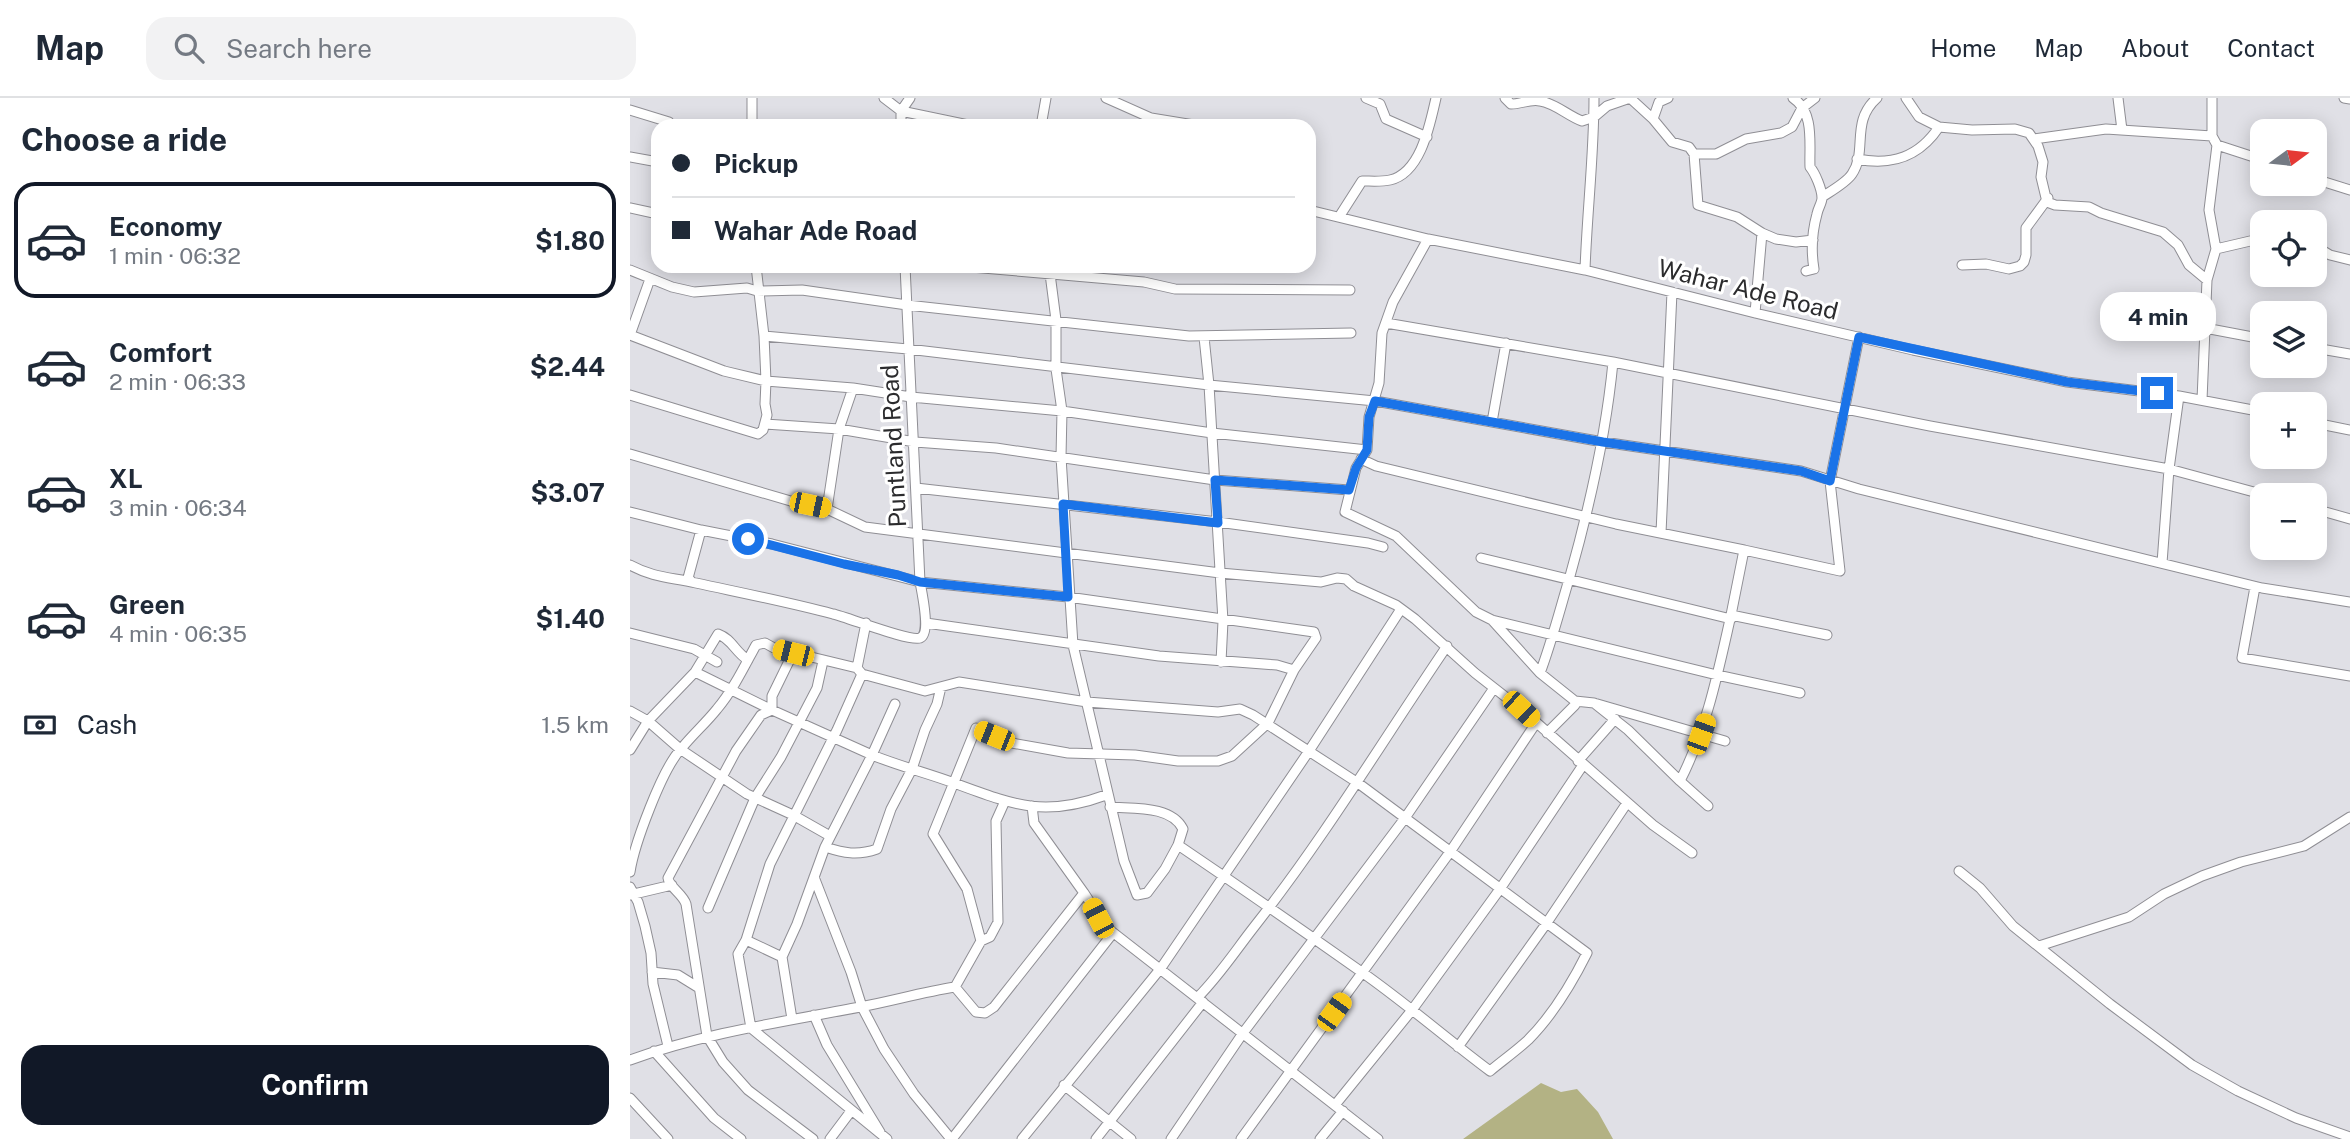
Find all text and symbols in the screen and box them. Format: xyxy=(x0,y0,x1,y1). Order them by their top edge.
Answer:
search box xyxy=(146,17,636,80)
text: Map xyxy=(35,29,104,67)
icon: search xyxy=(170,29,208,67)
text: Search here xyxy=(226,33,372,64)
text: Home xyxy=(1930,34,1996,62)
text: Map xyxy=(2034,34,2083,62)
text: About xyxy=(2121,34,2189,62)
text: Contact xyxy=(2227,34,2315,62)
north arrow xyxy=(2250,119,2328,196)
map controls xyxy=(2250,119,2327,560)
text: Choose a ride xyxy=(21,121,227,158)
text: Pickup xyxy=(714,148,798,179)
icon: car xyxy=(25,209,88,272)
button: locate xyxy=(2250,210,2327,287)
text: Economy xyxy=(109,211,222,242)
text: Wahar Ade Road xyxy=(714,215,917,246)
text: $1.80 xyxy=(535,225,605,256)
text: 1 min · 06:32 xyxy=(109,242,241,269)
street label: Wahar Ade Road xyxy=(1655,253,1841,325)
callout: 4 min xyxy=(2099,292,2215,341)
button: layers xyxy=(2250,301,2327,378)
text: 4 min xyxy=(2128,303,2188,330)
icon: car xyxy=(25,335,88,398)
text: Comfort xyxy=(109,337,212,368)
text: $2.44 xyxy=(530,351,605,382)
street label: Puntland Road xyxy=(875,364,911,528)
text: 2 min · 06:33 xyxy=(109,368,246,395)
route end xyxy=(2141,377,2173,409)
button: + xyxy=(2250,392,2327,469)
icon: car xyxy=(25,461,88,524)
text: XL xyxy=(109,463,143,494)
text: $3.07 xyxy=(530,477,605,508)
button: − xyxy=(2250,483,2327,560)
car xyxy=(788,490,833,520)
text: 3 min · 06:34 xyxy=(109,494,247,521)
route start xyxy=(732,523,764,555)
icon: car xyxy=(25,587,88,650)
text: Green xyxy=(109,589,185,620)
text: $1.40 xyxy=(535,603,605,634)
text: 4 min · 06:35 xyxy=(109,620,247,647)
car xyxy=(771,638,816,668)
car xyxy=(1499,687,1544,731)
icon: cash xyxy=(21,706,59,744)
text: Cash xyxy=(77,709,137,740)
text: 1.5 km xyxy=(541,711,609,738)
car xyxy=(1684,711,1719,757)
car xyxy=(971,718,1018,754)
car xyxy=(1079,895,1118,941)
car xyxy=(1314,989,1355,1035)
button: Confirm xyxy=(21,1045,609,1125)

